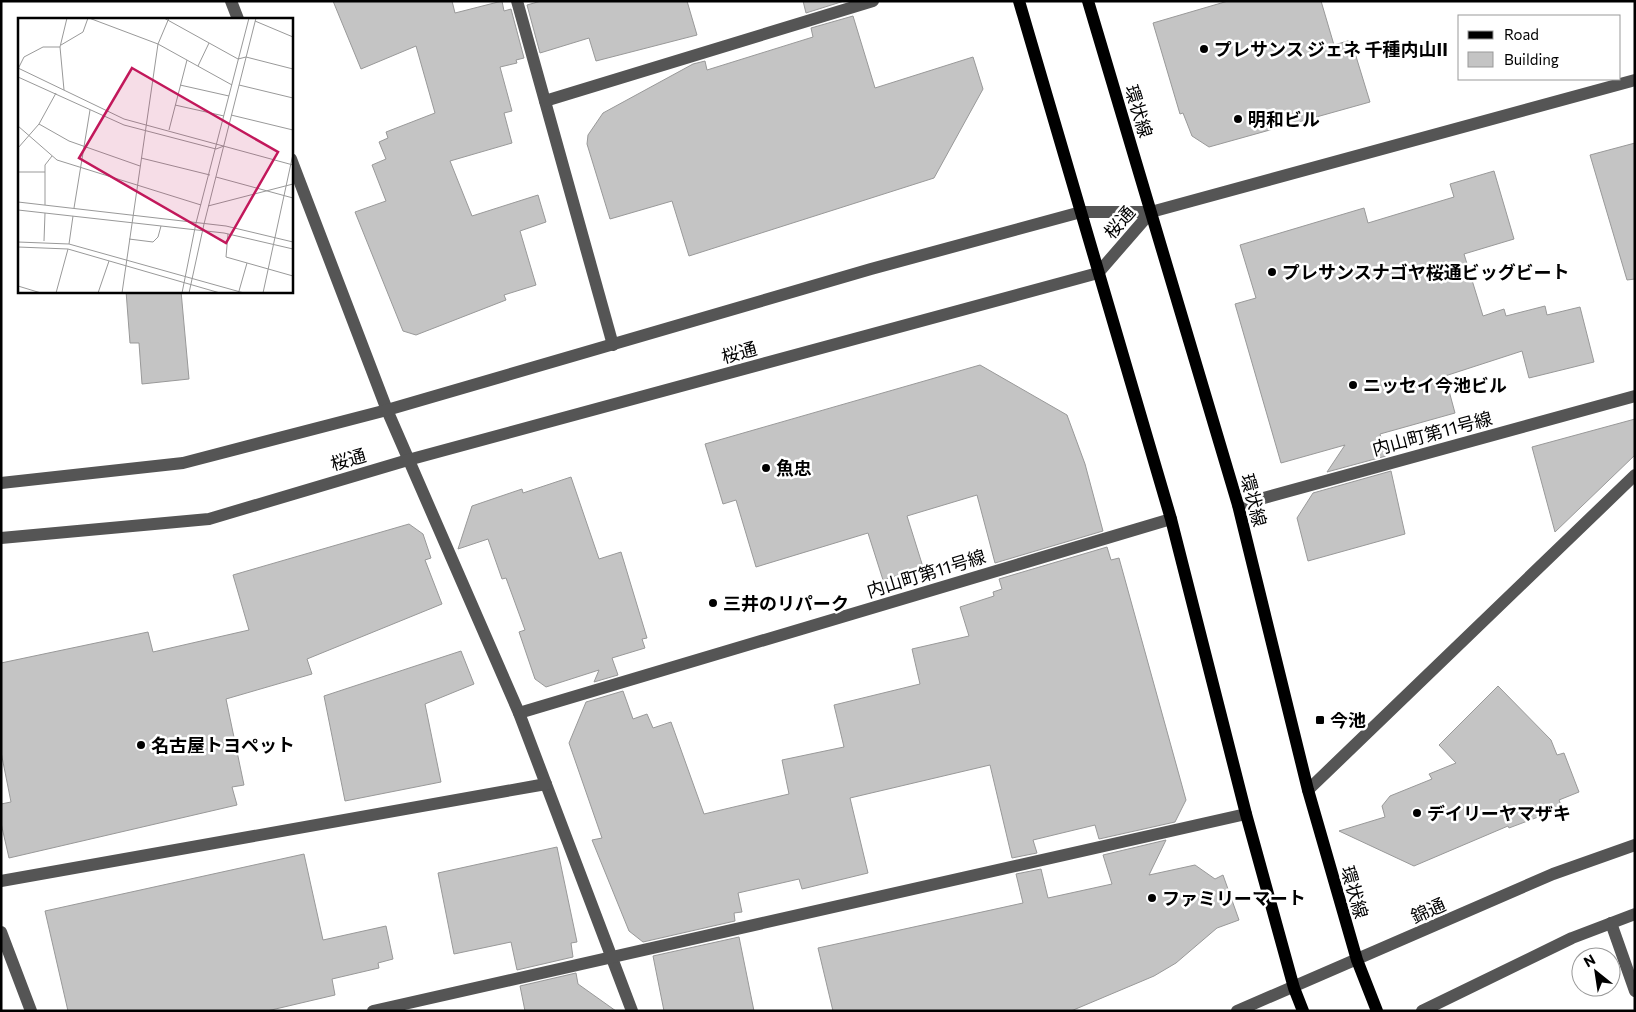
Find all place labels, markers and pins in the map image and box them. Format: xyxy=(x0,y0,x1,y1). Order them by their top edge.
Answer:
place label: プレサンス ジェネ 千種内山II xyxy=(1214,38,1448,60)
marker: プレサンス ジェネ 千種内山II xyxy=(1198,43,1210,55)
place label: 明和ビル xyxy=(1248,108,1320,130)
marker: 明和ビル xyxy=(1232,113,1244,125)
place label: プレサンスナゴヤ桜通ビッグビート xyxy=(1282,261,1570,283)
marker: プレサンスナゴヤ桜通ビッグビート xyxy=(1266,266,1278,278)
place label: ニッセイ今池ビル xyxy=(1363,374,1507,396)
marker: ニッセイ今池ビル xyxy=(1347,379,1359,391)
place label: 魚忠 xyxy=(776,457,812,479)
marker: 魚忠 xyxy=(760,462,772,474)
place label: 三井のリパーク xyxy=(723,592,849,614)
marker: 三井のリパーク xyxy=(707,597,719,609)
place label: 今池 xyxy=(1330,709,1366,731)
marker: 今池 xyxy=(1314,714,1326,726)
place label: 名古屋トヨペット xyxy=(151,734,295,756)
marker: 名古屋トヨペット xyxy=(135,739,147,751)
place label: デイリーヤマザキ xyxy=(1427,802,1571,824)
marker: デイリーヤマザキ xyxy=(1411,807,1423,819)
place label: ファミリーマート xyxy=(1162,887,1306,909)
marker: ファミリーマート xyxy=(1146,892,1158,904)

